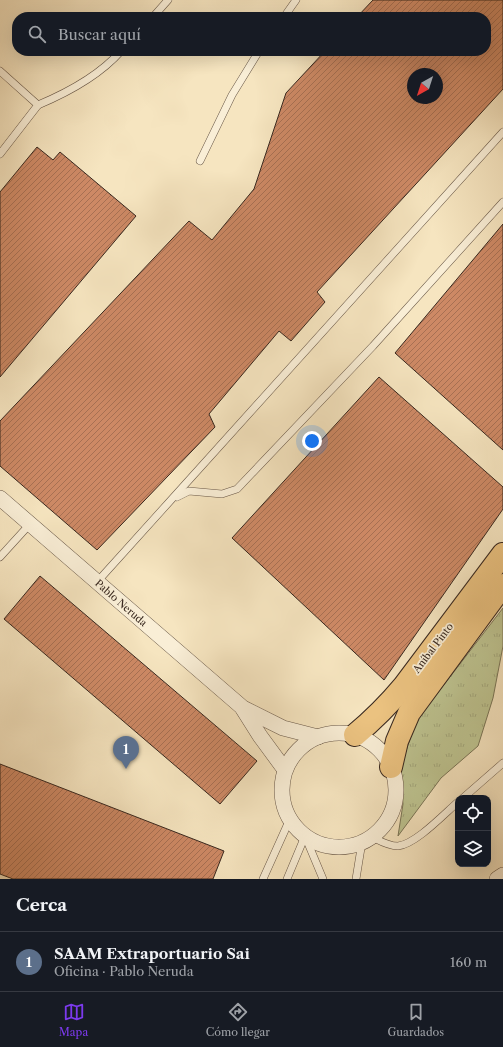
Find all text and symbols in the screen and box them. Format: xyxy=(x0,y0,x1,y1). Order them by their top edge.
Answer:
search box xyxy=(12,12,491,56)
icon: search xyxy=(26,23,48,45)
text: Buscar aquí xyxy=(58,25,141,44)
north arrow xyxy=(407,68,443,104)
your location xyxy=(302,431,322,451)
street label: Pablo Neruda xyxy=(92,577,150,630)
street label: Aníbal Pinto xyxy=(409,620,456,676)
pin: 1 xyxy=(113,736,139,769)
map controls xyxy=(455,795,491,867)
button: locate xyxy=(455,795,491,831)
button: layers xyxy=(455,831,491,867)
text: Cerca xyxy=(16,895,67,915)
text: SAAM Extraportuario Sai xyxy=(54,944,250,963)
text: 1 xyxy=(26,954,32,970)
text: 160 m xyxy=(450,954,487,970)
text: Oficina · Pablo Neruda xyxy=(54,963,194,979)
tab: Mapa xyxy=(59,1001,88,1039)
tab: Cómo llegar xyxy=(206,1001,270,1039)
tab: Guardados xyxy=(387,1001,444,1039)

